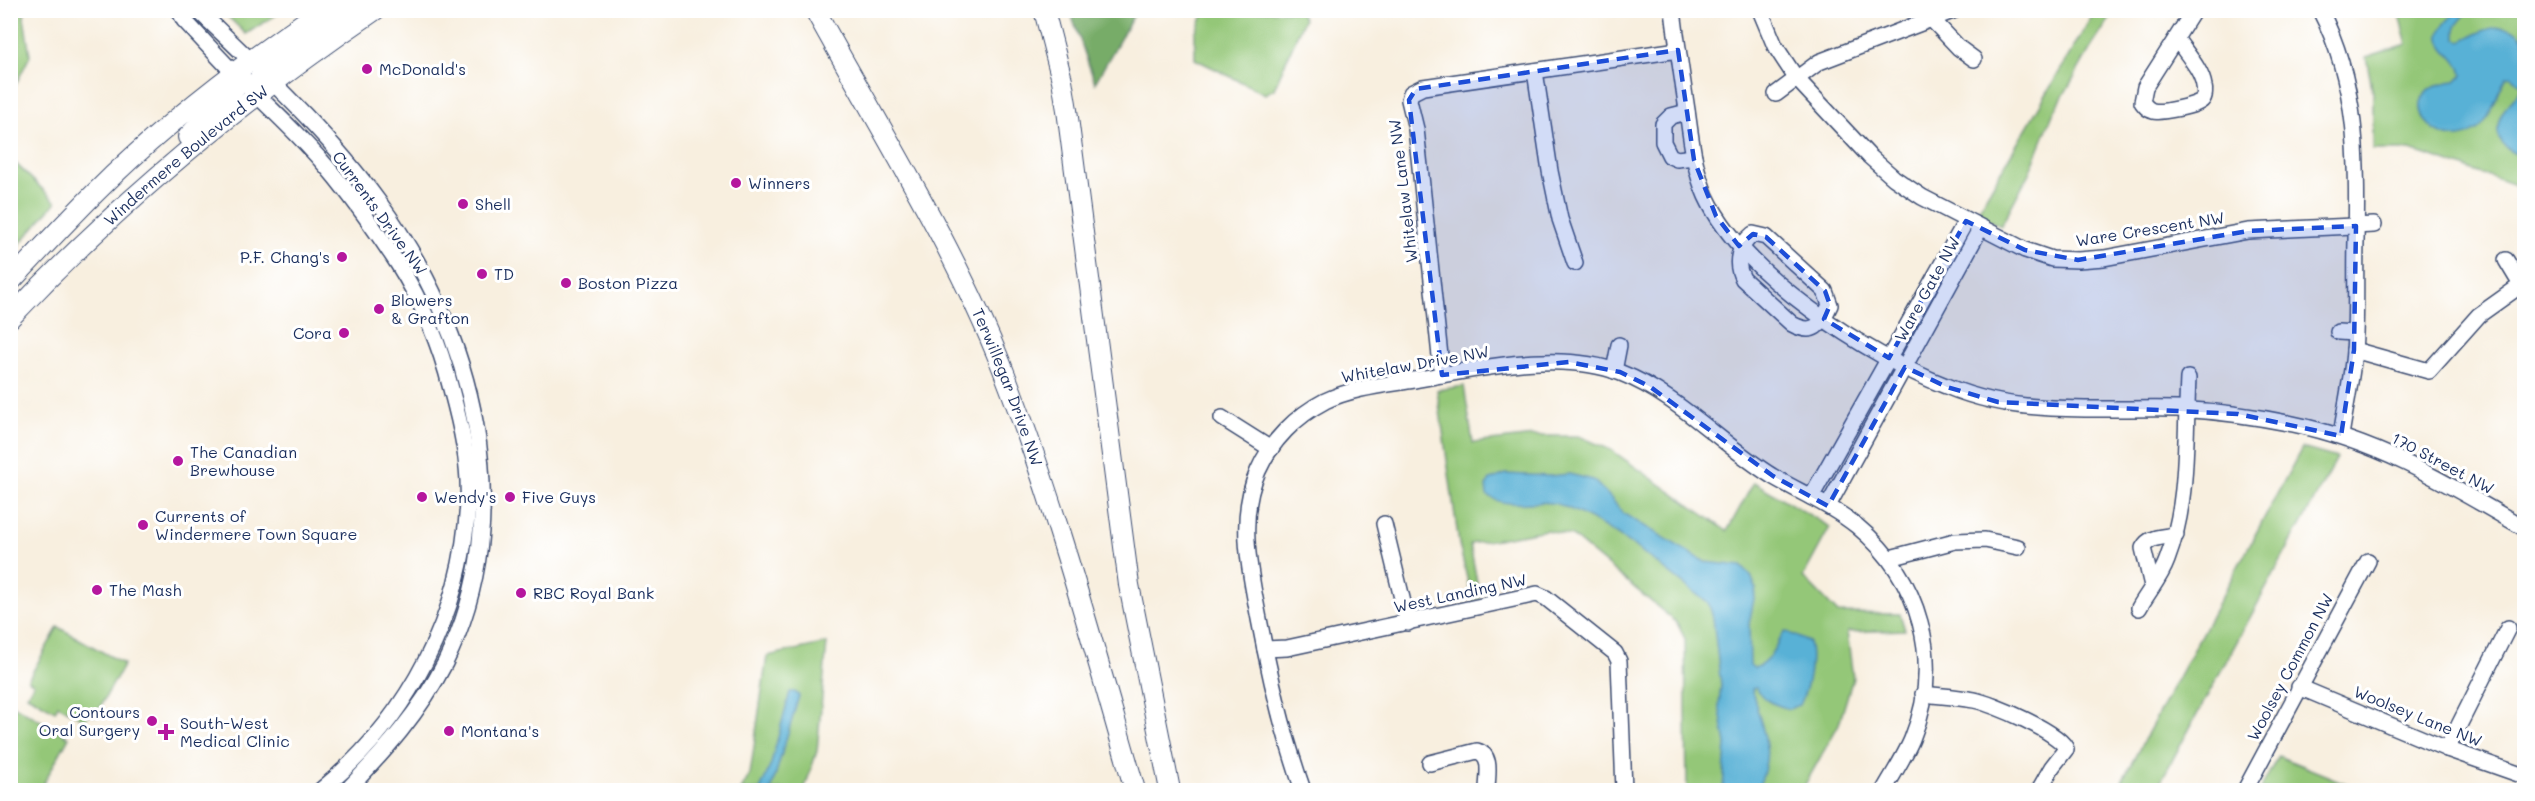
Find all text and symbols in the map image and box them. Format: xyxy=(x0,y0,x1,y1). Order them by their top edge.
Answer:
place label: McDonald's xyxy=(379,58,466,79)
marker: McDonald's xyxy=(360,62,374,76)
street label: Windermere Boulevard SW xyxy=(99,80,272,230)
street label: Whitelaw Lane NW xyxy=(1383,118,1422,264)
street label: Currents Drive NW xyxy=(328,147,432,279)
place label: Winners xyxy=(748,172,810,193)
marker: Winners xyxy=(729,176,743,190)
place label: Shell xyxy=(475,193,511,214)
marker: Shell xyxy=(456,197,470,211)
street label: Ware Crescent NW xyxy=(2074,206,2226,251)
street label: Ware Gate NW xyxy=(1889,233,1964,345)
place label: P.F. Chang's xyxy=(240,246,330,267)
marker: P.F. Chang's xyxy=(335,250,349,264)
place label: TD xyxy=(494,263,514,284)
marker: TD xyxy=(475,267,489,281)
place label: Boston Pizza xyxy=(578,272,678,293)
marker: Boston Pizza xyxy=(559,276,573,290)
place label: Blowers & Grafton xyxy=(391,289,469,328)
marker: Blowers & Grafton xyxy=(372,302,386,316)
street label: Terwillegar Drive NW xyxy=(968,304,1048,469)
place label: Cora xyxy=(293,322,332,343)
marker: Cora xyxy=(337,326,351,340)
street label: Whitelaw Drive NW xyxy=(1339,340,1490,387)
street label: 170 Street NW xyxy=(2388,427,2498,498)
place label: The Canadian Brewhouse xyxy=(190,441,297,480)
marker: The Canadian Brewhouse xyxy=(171,454,185,468)
place label: Wendy's xyxy=(434,486,497,507)
place label: Five Guys xyxy=(522,486,596,507)
marker: Wendy's xyxy=(415,490,429,504)
marker: Five Guys xyxy=(503,490,517,504)
place label: Currents of Windermere Town Square xyxy=(155,505,357,544)
marker: Currents of Windermere Town Square xyxy=(136,518,150,532)
street label: West Landing NW xyxy=(1392,568,1528,617)
place label: The Mash xyxy=(109,579,181,600)
place label: RBC Royal Bank xyxy=(533,582,654,603)
marker: The Mash xyxy=(90,583,104,597)
marker: RBC Royal Bank xyxy=(514,586,528,600)
street label: Woolsey Common NW xyxy=(2242,589,2337,744)
street label: Woolsey Lane NW xyxy=(2351,680,2485,751)
place label: Contours Oral Surgery xyxy=(39,701,140,740)
place label: South-West Medical Clinic xyxy=(180,712,290,751)
marker: Contours Oral Surgery xyxy=(145,714,159,728)
place label: Montana's xyxy=(461,720,539,741)
marker: South-West Medical Clinic xyxy=(157,723,175,741)
marker: Montana's xyxy=(442,724,456,738)

